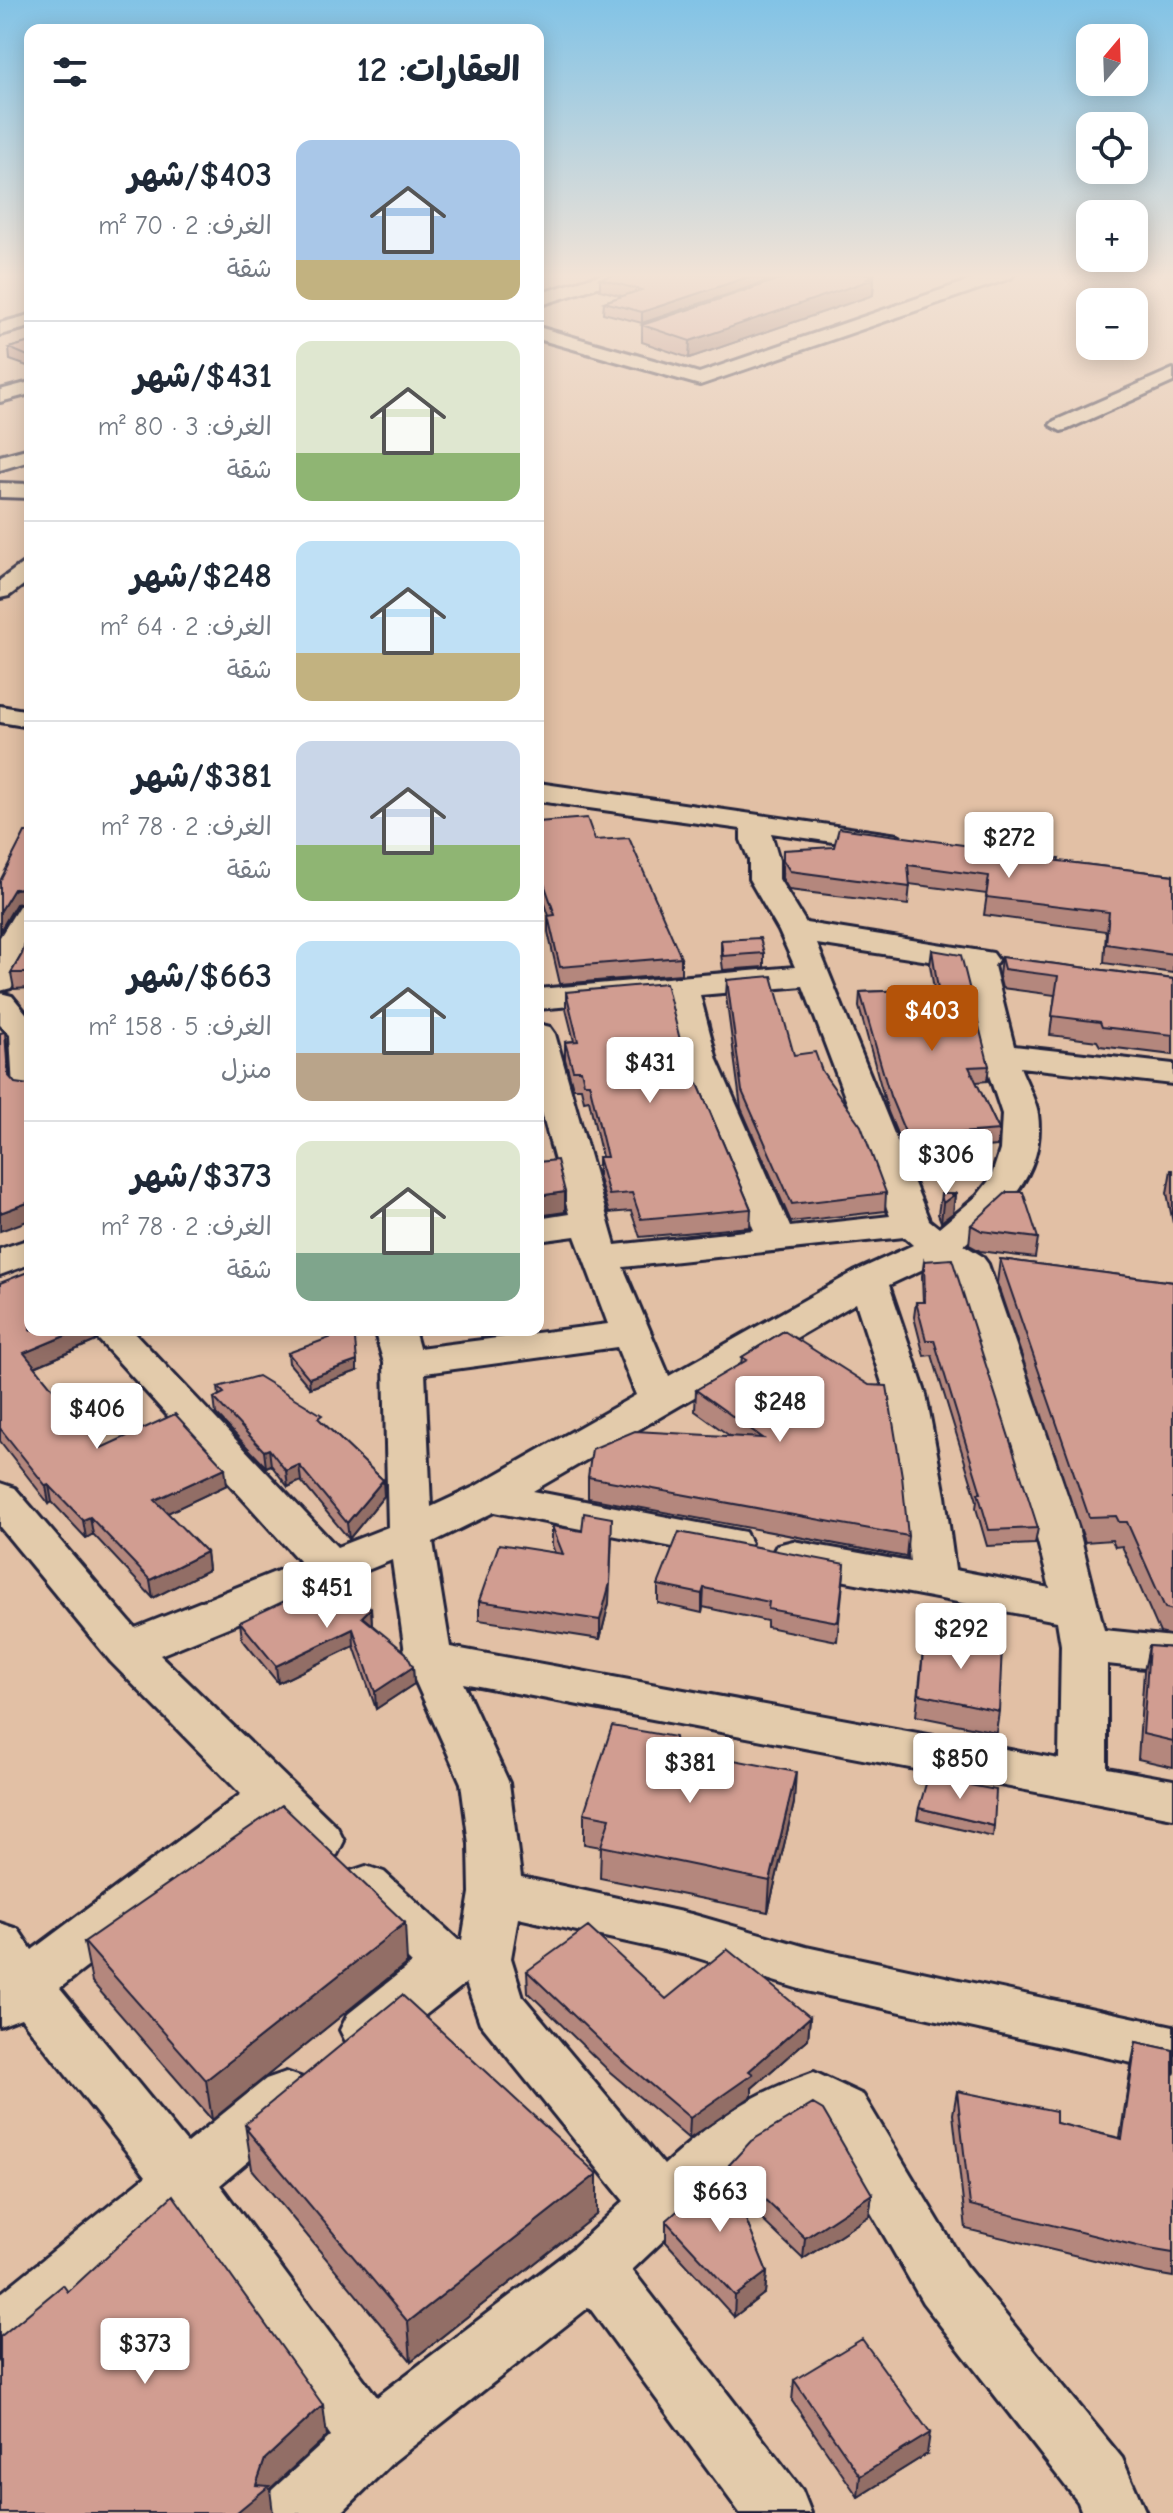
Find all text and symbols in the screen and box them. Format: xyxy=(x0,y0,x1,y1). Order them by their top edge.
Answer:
north arrow xyxy=(1076,24,1148,96)
map controls xyxy=(1076,24,1148,360)
icon: filters xyxy=(48,50,92,94)
text: العقارات: 12 xyxy=(357,50,520,90)
button: locate xyxy=(1076,112,1148,184)
text: $403/شهر xyxy=(128,155,272,195)
icon: home xyxy=(360,172,456,268)
button: + xyxy=(1076,200,1148,272)
text: الغرف: 2 · 70 m² xyxy=(98,211,272,241)
text: شقة xyxy=(227,254,272,284)
button: − xyxy=(1076,288,1148,360)
text: $431/شهر xyxy=(134,356,272,396)
icon: home xyxy=(360,373,456,469)
text: الغرف: 3 · 80 m² xyxy=(98,412,272,442)
text: شقة xyxy=(227,455,272,485)
text: $248/شهر xyxy=(131,556,272,596)
icon: home xyxy=(360,573,456,669)
text: الغرف: 2 · 64 m² xyxy=(100,612,272,642)
text: شقة xyxy=(227,655,272,685)
text: $381/شهر xyxy=(133,756,272,796)
icon: home xyxy=(360,773,456,869)
text: الغرف: 2 · 78 m² xyxy=(101,812,272,842)
pin: $272 xyxy=(962,812,1056,880)
text: $272 xyxy=(983,823,1036,853)
text: شقة xyxy=(227,855,272,885)
text: $663/شهر xyxy=(128,956,272,996)
icon: home xyxy=(360,973,456,1069)
pin: $403 xyxy=(885,985,979,1053)
text: $403 xyxy=(904,996,960,1026)
text: الغرف: 5 · 158 m² xyxy=(88,1012,272,1042)
pin: $431 xyxy=(603,1037,697,1105)
text: $431 xyxy=(625,1048,675,1078)
text: منزل xyxy=(221,1055,272,1085)
pin: $306 xyxy=(899,1129,993,1197)
text: $306 xyxy=(918,1140,974,1170)
text: $373/شهر xyxy=(131,1156,272,1196)
icon: home xyxy=(360,1173,456,1269)
text: الغرف: 2 · 78 m² xyxy=(101,1212,272,1242)
text: شقة xyxy=(227,1255,272,1285)
pin: $248 xyxy=(733,1376,827,1444)
pin: $406 xyxy=(50,1383,144,1451)
text: $248 xyxy=(753,1387,807,1417)
text: $406 xyxy=(69,1394,125,1424)
pin: $451 xyxy=(280,1562,374,1630)
text: $451 xyxy=(301,1573,353,1603)
pin: $292 xyxy=(914,1603,1008,1671)
text: $292 xyxy=(933,1614,989,1644)
pin: $850 xyxy=(913,1733,1007,1801)
pin: $381 xyxy=(643,1737,737,1805)
text: $850 xyxy=(931,1744,989,1774)
text: $381 xyxy=(664,1748,716,1778)
pin: $663 xyxy=(673,2166,767,2234)
text: $663 xyxy=(692,2177,748,2207)
pin: $373 xyxy=(98,2318,192,2386)
text: $373 xyxy=(119,2329,172,2359)

